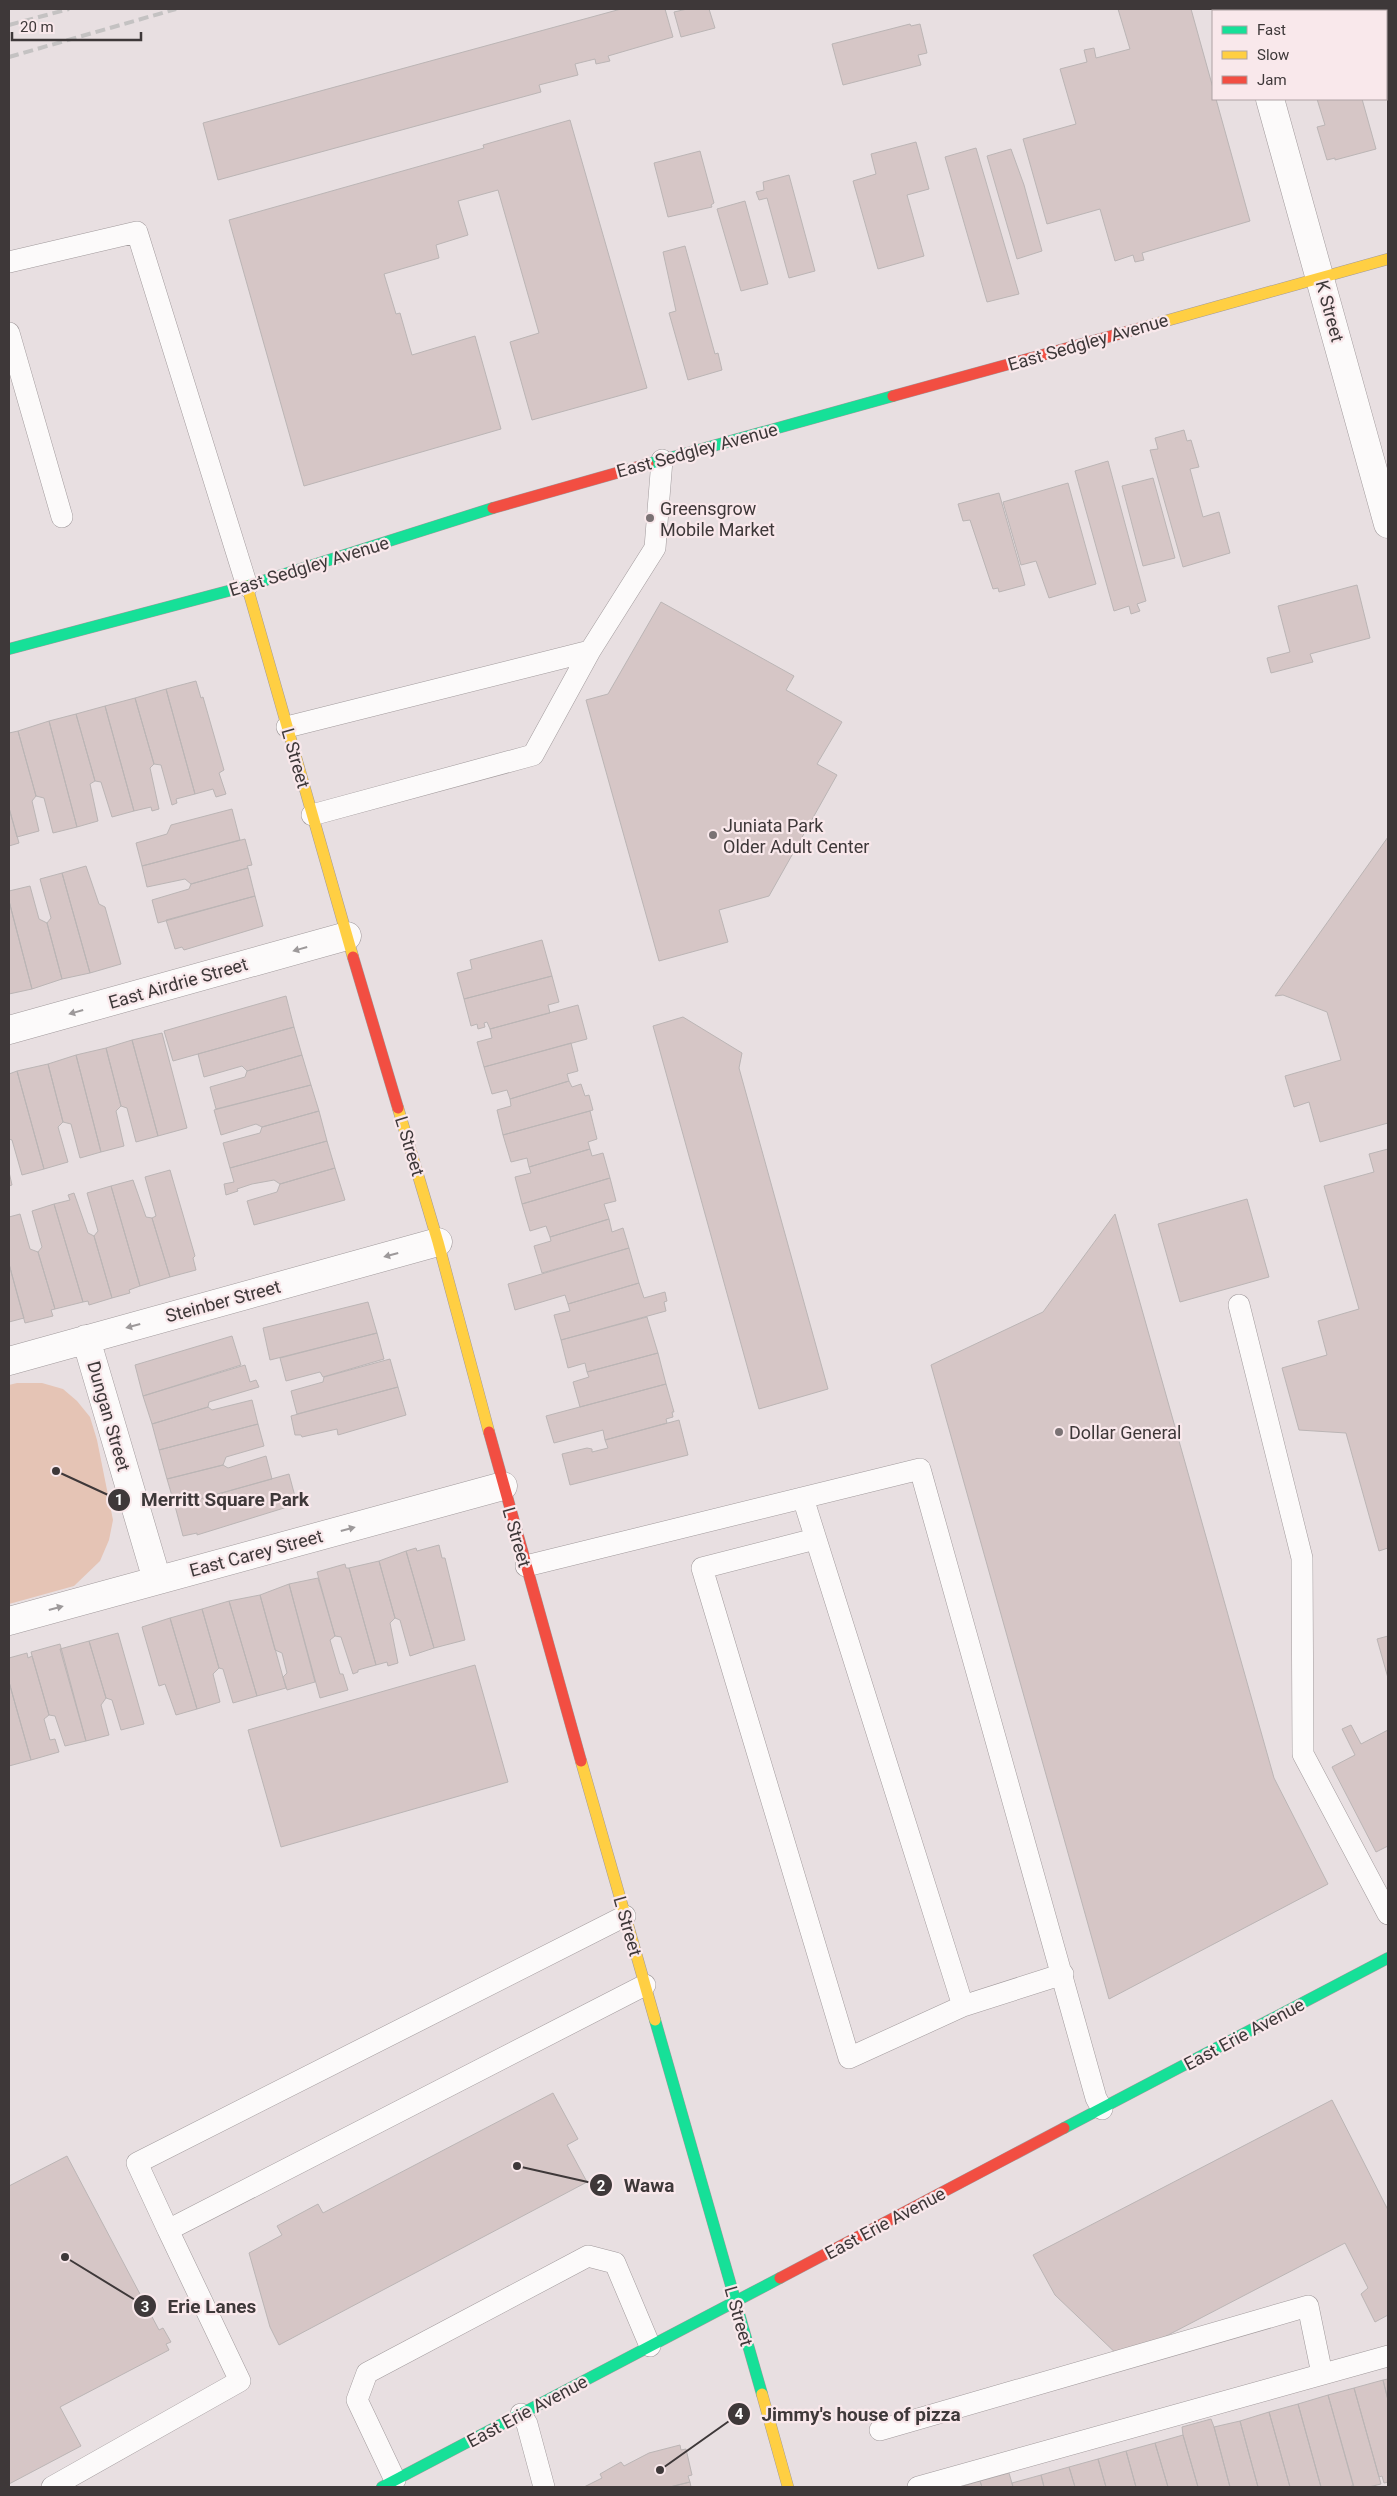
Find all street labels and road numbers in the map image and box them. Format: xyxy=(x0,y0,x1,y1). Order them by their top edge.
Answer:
street label: K Street xyxy=(1312,278,1348,344)
street label: East Sedgley Avenue xyxy=(1005,309,1171,375)
street label: East Sedgley Avenue xyxy=(614,418,780,482)
street label: East Sedgley Avenue xyxy=(227,532,391,600)
street label: L Street xyxy=(277,725,315,791)
street label: East Airdrie Street xyxy=(106,953,250,1013)
street label: L Street xyxy=(391,1113,429,1179)
street label: Steinber Street xyxy=(163,1276,283,1326)
street label: Dungan Street xyxy=(83,1359,135,1474)
street label: L Street xyxy=(498,1504,536,1570)
street label: East Carey Street xyxy=(187,1525,325,1581)
street label: L Street xyxy=(609,1893,647,1959)
street label: East Erie Avenue xyxy=(1180,1993,1308,2075)
street label: East Erie Avenue xyxy=(821,2182,949,2264)
street label: L Street xyxy=(720,2283,758,2349)
street label: East Erie Avenue xyxy=(463,2370,591,2452)

